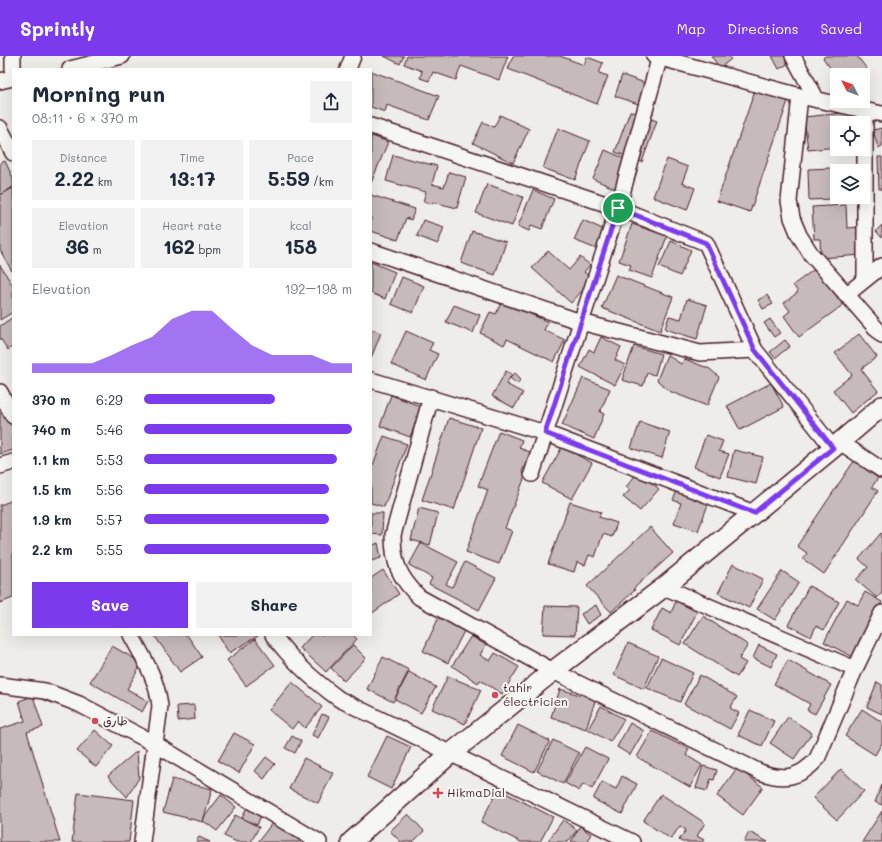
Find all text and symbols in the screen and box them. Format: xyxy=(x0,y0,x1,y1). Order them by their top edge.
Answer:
text: Sprintly xyxy=(20,16,95,41)
text: Map xyxy=(677,19,705,38)
text: Directions xyxy=(727,19,798,38)
text: Saved xyxy=(820,19,862,38)
north arrow xyxy=(830,68,870,108)
map controls xyxy=(830,68,870,204)
text: Morning run xyxy=(32,79,165,108)
button: share xyxy=(310,81,352,123)
text: 08:11 · 6 × 370 m xyxy=(32,109,138,126)
button: locate xyxy=(830,116,870,156)
text: Distance xyxy=(60,150,107,165)
text: Time xyxy=(179,150,205,165)
text: Pace xyxy=(287,150,314,165)
button: layers xyxy=(830,164,870,204)
text: 2.22 xyxy=(54,165,94,191)
text: 13:17 xyxy=(168,165,216,191)
text: 5:59 xyxy=(268,165,310,191)
text: km xyxy=(94,174,112,189)
text: /km xyxy=(310,174,333,189)
pin xyxy=(601,191,635,225)
icon: arrive xyxy=(607,197,629,219)
text: Elevation xyxy=(59,218,108,233)
text: Heart rate xyxy=(162,218,222,233)
text: kcal xyxy=(290,218,312,233)
text: 36 xyxy=(65,233,89,259)
text: 162 xyxy=(163,233,195,259)
text: 158 xyxy=(284,233,317,259)
text: m xyxy=(89,242,102,257)
text: bpm xyxy=(195,242,221,257)
text: Elevation xyxy=(32,280,90,297)
text: 192–198 m xyxy=(285,280,352,297)
text: 370 m xyxy=(32,391,70,408)
text: 6:29 xyxy=(96,391,123,408)
text: 740 m xyxy=(32,421,71,438)
text: 5:46 xyxy=(96,421,123,438)
text: 1.1 km xyxy=(32,451,70,468)
text: 5:53 xyxy=(96,451,123,468)
text: 1.5 km xyxy=(32,481,71,498)
text: 5:56 xyxy=(96,481,123,498)
text: 1.9 km xyxy=(32,511,72,528)
text: 5:57 xyxy=(96,511,122,528)
text: 2.2 km xyxy=(32,541,73,558)
text: 5:55 xyxy=(96,541,123,558)
button: Save xyxy=(32,582,188,628)
button: Share xyxy=(196,582,352,628)
place label: tahir électricien xyxy=(503,679,568,709)
marker: tahir électricien xyxy=(490,690,500,700)
place label: طارق xyxy=(103,712,128,728)
marker: طارق xyxy=(90,716,100,726)
place label: HikmaDial xyxy=(447,784,505,800)
marker: HikmaDial xyxy=(432,787,444,799)

